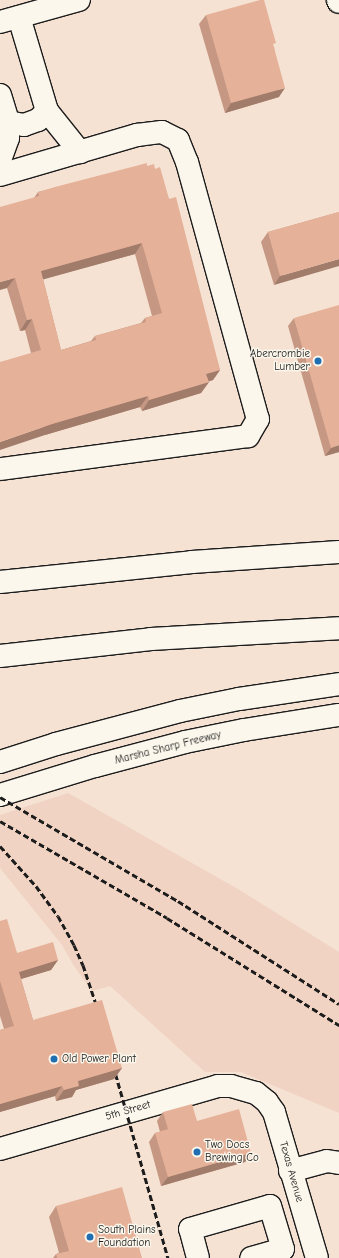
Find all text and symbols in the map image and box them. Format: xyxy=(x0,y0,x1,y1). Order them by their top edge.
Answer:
place label: Abercrombie Lumber xyxy=(250,348,310,374)
marker: Abercrombie Lumber xyxy=(313,356,323,366)
street label: Marsha Sharp Freeway xyxy=(113,728,223,768)
place label: Old Power Plant xyxy=(62,1052,136,1066)
marker: Old Power Plant xyxy=(49,1054,59,1064)
street label: 5th Street xyxy=(104,1098,152,1124)
place label: Two Docs Brewing Co xyxy=(205,1139,259,1165)
street label: Texas Avenue xyxy=(276,1140,306,1204)
marker: Two Docs Brewing Co xyxy=(192,1147,202,1157)
place label: South Plains Foundation xyxy=(98,1224,156,1250)
marker: South Plains Foundation xyxy=(85,1232,95,1242)

